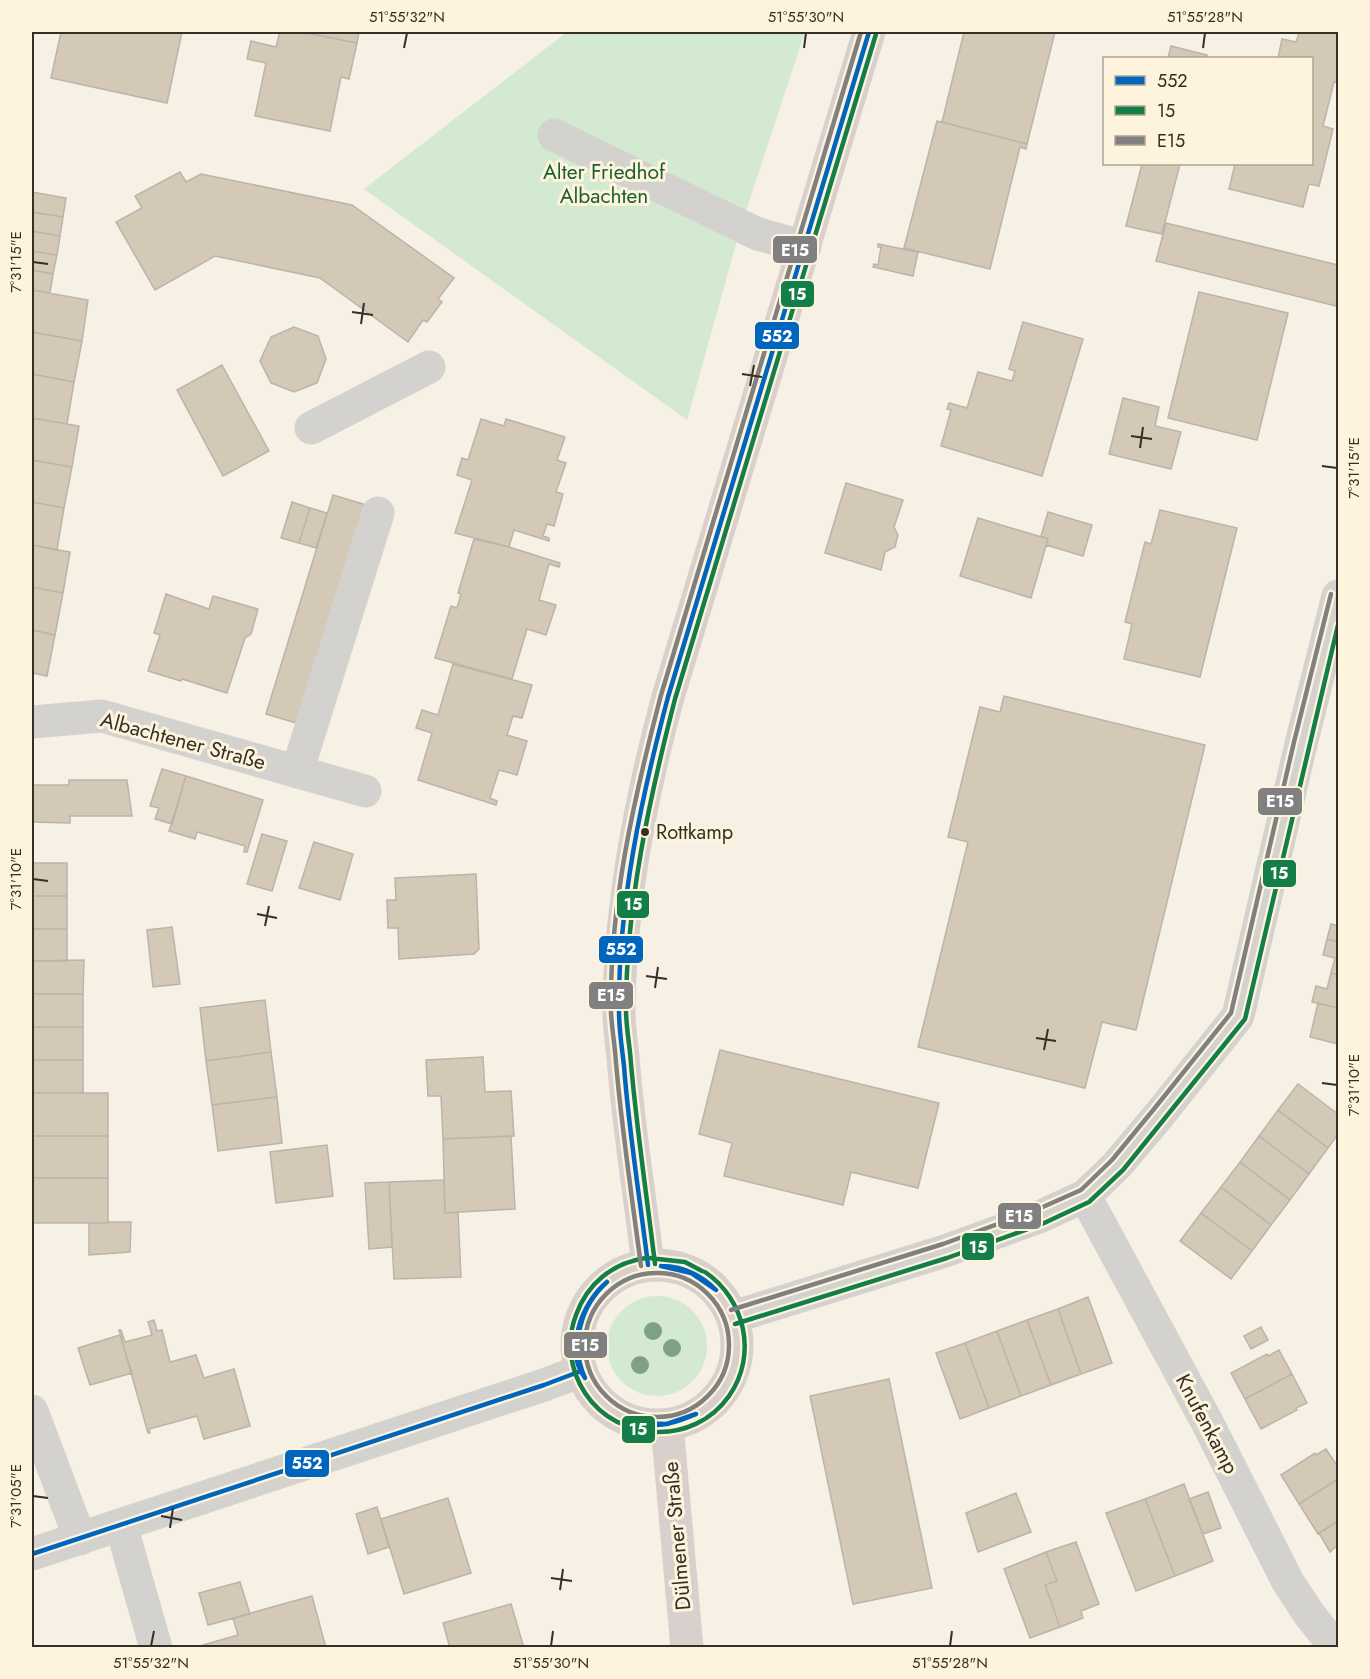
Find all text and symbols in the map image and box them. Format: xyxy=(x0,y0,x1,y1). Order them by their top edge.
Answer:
text: 51°55'32"N xyxy=(369,6,445,28)
text: 51°55'30"N xyxy=(768,6,844,28)
text: 51°55'28"N xyxy=(1167,6,1243,28)
legend xyxy=(1103,57,1313,165)
text: 552 xyxy=(1157,68,1188,94)
text: 15 xyxy=(1157,98,1175,124)
text: E15 xyxy=(1157,128,1185,154)
park label: Alter Friedhof Albachten xyxy=(543,157,666,211)
text: 7°31'15"E xyxy=(5,231,27,293)
line badge: E15 xyxy=(772,235,818,264)
text: E15 xyxy=(781,239,809,262)
line badge: 15 xyxy=(780,280,815,308)
text: 15 xyxy=(788,283,806,306)
line badge: 552 xyxy=(754,321,800,350)
text: 552 xyxy=(761,325,793,348)
text: 7°31'15"E xyxy=(1343,437,1365,499)
street label: Albachtener Straße xyxy=(97,705,269,777)
line badge: E15 xyxy=(1257,787,1303,816)
text: E15 xyxy=(1266,790,1294,813)
place label: Rottkamp xyxy=(656,818,733,847)
marker: Rottkamp xyxy=(639,826,651,838)
text: 7°31'10"E xyxy=(5,848,27,910)
line badge: 15 xyxy=(1262,859,1297,888)
text: 15 xyxy=(1270,862,1288,885)
line badge: 15 xyxy=(616,890,650,919)
text: 15 xyxy=(624,893,642,916)
line badge: 552 xyxy=(598,935,644,964)
text: 552 xyxy=(605,938,637,961)
line badge: E15 xyxy=(588,981,634,1010)
text: E15 xyxy=(597,984,625,1007)
text: 7°31'10"E xyxy=(1343,1054,1365,1116)
line badge: E15 xyxy=(997,1202,1042,1230)
text: E15 xyxy=(1005,1205,1033,1228)
line badge: 15 xyxy=(961,1232,995,1261)
text: 15 xyxy=(969,1236,987,1259)
line badge: E15 xyxy=(563,1331,608,1359)
text: E15 xyxy=(571,1334,599,1357)
street label: Knufenkamp xyxy=(1168,1369,1246,1479)
line badge: 15 xyxy=(621,1415,656,1444)
text: 15 xyxy=(629,1418,647,1441)
line badge: 552 xyxy=(284,1449,330,1478)
text: 552 xyxy=(291,1452,323,1475)
street label: Dülmener Straße xyxy=(656,1460,698,1612)
text: 7°31'05"E xyxy=(5,1464,27,1528)
text: 51°55'32"N xyxy=(113,1652,189,1674)
text: 51°55'30"N xyxy=(513,1652,589,1674)
text: 51°55'28"N xyxy=(912,1652,988,1674)

